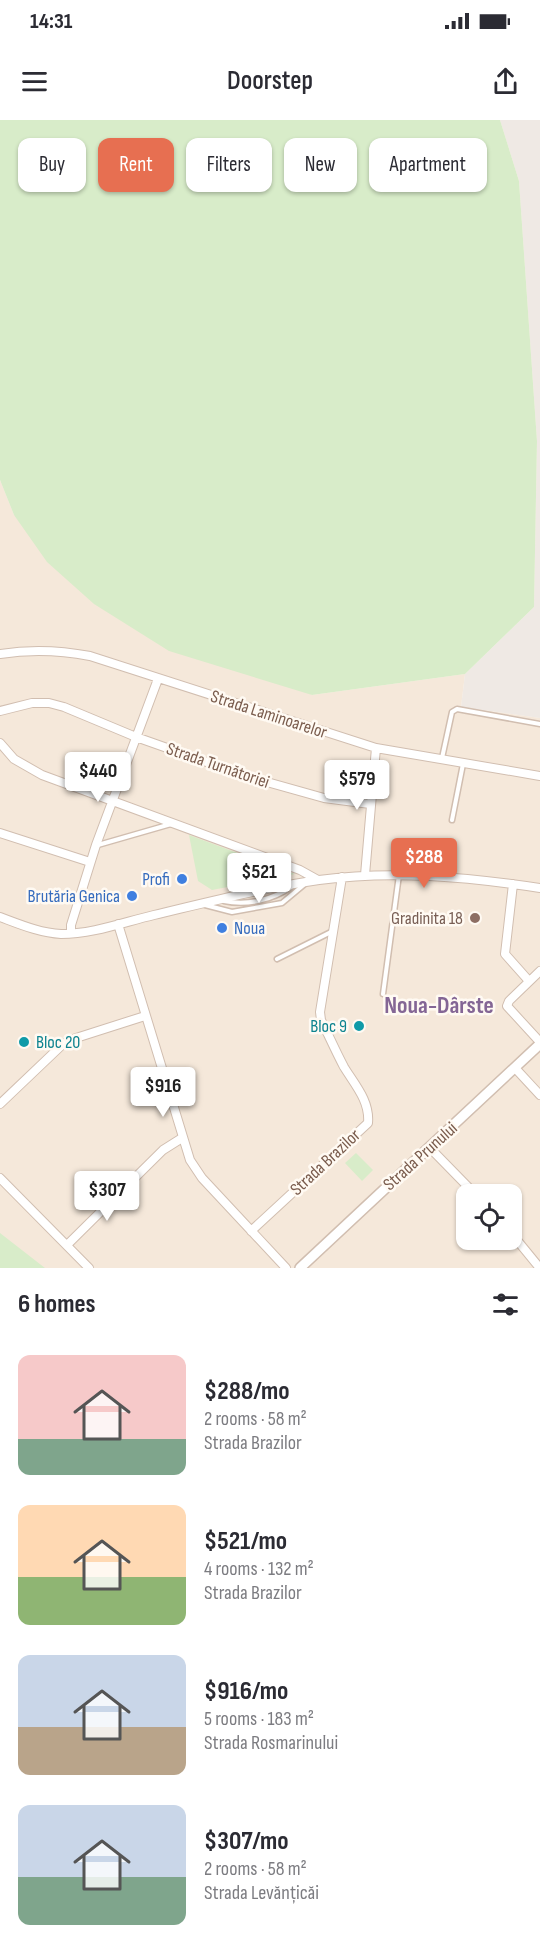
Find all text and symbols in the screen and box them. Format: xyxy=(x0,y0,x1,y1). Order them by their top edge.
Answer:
text: 14:31 xyxy=(30,8,72,35)
icon: menu xyxy=(18,65,51,98)
text: Doorstep xyxy=(227,65,313,97)
icon: share xyxy=(489,65,522,98)
chip: Buy xyxy=(18,138,86,192)
chip: Rent xyxy=(98,138,174,192)
chip: Filters xyxy=(186,138,272,192)
chip: New xyxy=(284,138,357,192)
chip: Apartment xyxy=(369,138,487,192)
street label: Strada Laminoarelor xyxy=(208,686,330,743)
street label: Strada Turnătoriei xyxy=(164,738,272,793)
pin: $440 xyxy=(62,752,134,803)
text: $440 xyxy=(79,759,117,783)
pin: $579 xyxy=(321,760,393,811)
text: $579 xyxy=(338,767,376,791)
pin: $288 xyxy=(388,838,460,889)
text: $288 xyxy=(405,845,443,869)
pin: $521 xyxy=(223,853,295,904)
text: $521 xyxy=(241,860,277,884)
place label: Profi xyxy=(142,869,170,890)
marker: Profi xyxy=(175,872,189,886)
place label: Brutăria Genica xyxy=(27,886,120,907)
marker: Brutăria Genica xyxy=(125,889,139,903)
place label: Gradinita 18 xyxy=(391,908,463,929)
marker: Gradinita 18 xyxy=(468,911,482,925)
place label: Noua xyxy=(234,918,265,939)
marker: Noua xyxy=(215,921,229,935)
district label: Noua-Dârste xyxy=(384,991,494,1020)
place label: Bloc 9 xyxy=(310,1016,347,1037)
marker: Bloc 9 xyxy=(352,1019,366,1033)
place label: Bloc 20 xyxy=(36,1032,80,1053)
marker: Bloc 20 xyxy=(17,1035,31,1049)
pin: $916 xyxy=(127,1067,199,1118)
text: $916 xyxy=(145,1074,181,1098)
street label: Strada Prunului xyxy=(379,1118,462,1195)
street label: Strada Brazilor xyxy=(286,1125,365,1200)
pin: $307 xyxy=(71,1171,143,1222)
text: $307 xyxy=(88,1178,126,1202)
map controls xyxy=(456,1184,522,1250)
button: locate xyxy=(456,1184,522,1250)
icon: filters xyxy=(489,1288,522,1321)
text: 6 homes xyxy=(18,1289,96,1320)
text: $288/mo xyxy=(204,1376,290,1407)
icon: home xyxy=(66,1379,138,1451)
text: 2 rooms · 58 m² xyxy=(204,1407,307,1431)
text: Strada Brazilor xyxy=(204,1431,302,1455)
text: $521/mo xyxy=(204,1526,287,1557)
icon: home xyxy=(66,1529,138,1601)
text: 4 rooms · 132 m² xyxy=(204,1557,314,1581)
text: Strada Brazilor xyxy=(204,1581,302,1605)
text: $916/mo xyxy=(204,1676,288,1707)
icon: home xyxy=(66,1679,138,1751)
text: 5 rooms · 183 m² xyxy=(204,1707,314,1731)
text: Strada Rosmarinului xyxy=(204,1731,338,1755)
text: $307/mo xyxy=(204,1826,289,1857)
icon: home xyxy=(66,1829,138,1901)
text: 2 rooms · 58 m² xyxy=(204,1857,307,1881)
text: Strada Levănțicăi xyxy=(204,1881,319,1905)

